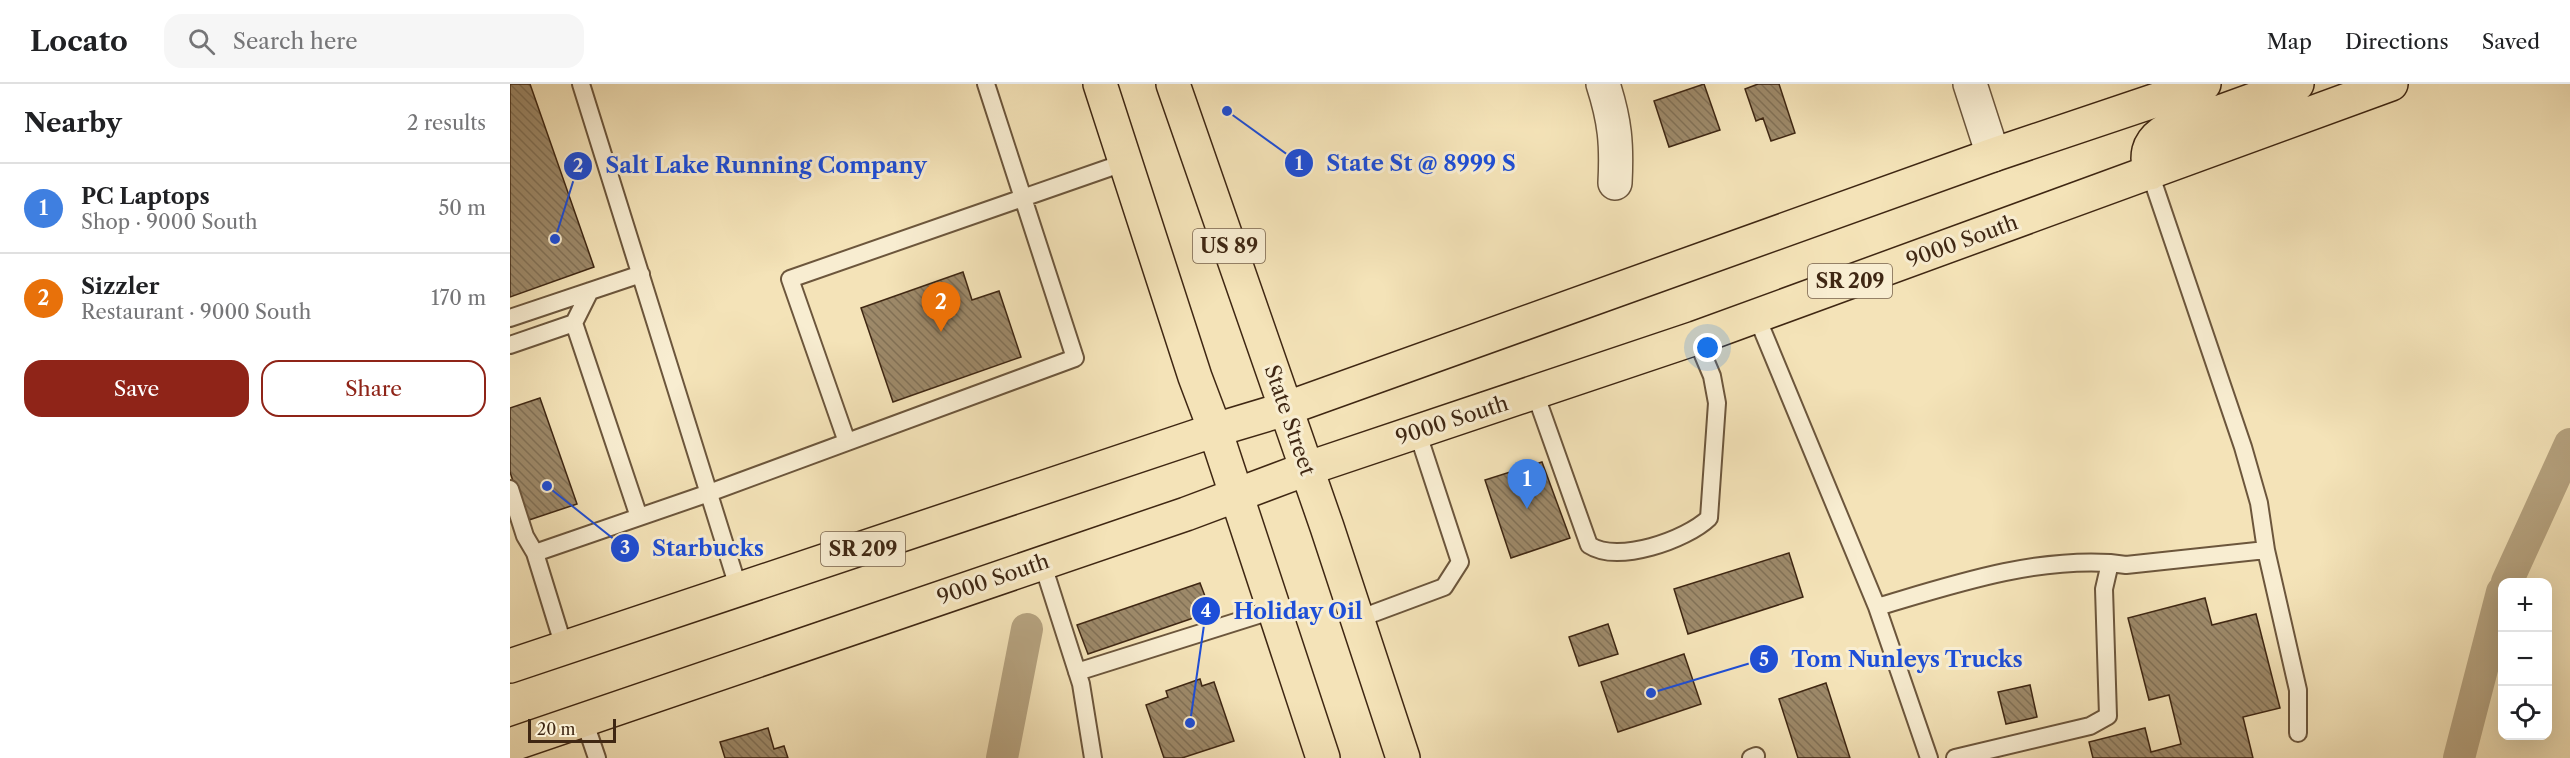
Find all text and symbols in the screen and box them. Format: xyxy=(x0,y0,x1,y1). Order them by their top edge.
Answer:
search box xyxy=(164,14,584,68)
text: Locato xyxy=(30,24,128,58)
icon: search xyxy=(185,25,218,58)
text: Search here xyxy=(233,28,358,55)
text: Map xyxy=(2267,29,2312,54)
text: Directions xyxy=(2345,29,2449,54)
text: Saved xyxy=(2482,29,2540,54)
text: Nearby xyxy=(24,107,122,139)
text: 2 results xyxy=(407,111,486,135)
callout: State St @ 8999 S xyxy=(1284,143,1527,183)
callout: Salt Lake Running Company xyxy=(563,146,939,186)
text: State St @ 8999 S xyxy=(1326,150,1516,177)
text: Salt Lake Running Company xyxy=(605,152,927,179)
text: 1 xyxy=(1295,153,1303,175)
text: 2 xyxy=(573,155,583,177)
text: PC Laptops xyxy=(81,183,210,210)
text: 1 xyxy=(39,196,48,220)
text: 50 m xyxy=(439,196,486,220)
street label: 9000 South xyxy=(1903,209,2021,273)
text: Shop · 9000 South xyxy=(81,210,258,234)
road number: US 89 xyxy=(1193,229,1265,263)
road number: SR 209 xyxy=(1808,264,1892,298)
text: Sizzler xyxy=(81,273,159,300)
pin: 2 xyxy=(922,282,960,332)
text: 2 xyxy=(38,286,49,310)
text: 170 m xyxy=(431,286,486,310)
text: Restaurant · 9000 South xyxy=(81,300,311,324)
your location xyxy=(1693,333,1722,362)
button: Save xyxy=(24,360,249,417)
button: Share xyxy=(261,360,486,417)
street label: State Street xyxy=(1259,361,1321,479)
street label: 9000 South xyxy=(1393,390,1511,450)
pin: 1 xyxy=(1508,460,1546,509)
callout: Starbucks xyxy=(610,528,776,568)
road number: SR 209 xyxy=(821,532,905,566)
text: Starbucks xyxy=(652,535,764,562)
text: 3 xyxy=(620,537,630,559)
street label: 9000 South xyxy=(934,548,1052,610)
map controls xyxy=(2498,578,2552,740)
button: + xyxy=(2498,578,2552,632)
callout: Holiday Oil xyxy=(1191,591,1375,631)
text: Holiday Oil xyxy=(1234,598,1363,625)
text: 4 xyxy=(1201,600,1211,622)
button: − xyxy=(2498,632,2552,686)
callout: Tom Nunleys Trucks xyxy=(1749,639,2035,679)
text: Tom Nunleys Trucks xyxy=(1791,646,2023,673)
text: 5 xyxy=(1759,649,1769,671)
button: locate xyxy=(2498,686,2552,740)
scale bar xyxy=(528,716,616,744)
text: 20 m xyxy=(537,719,576,739)

